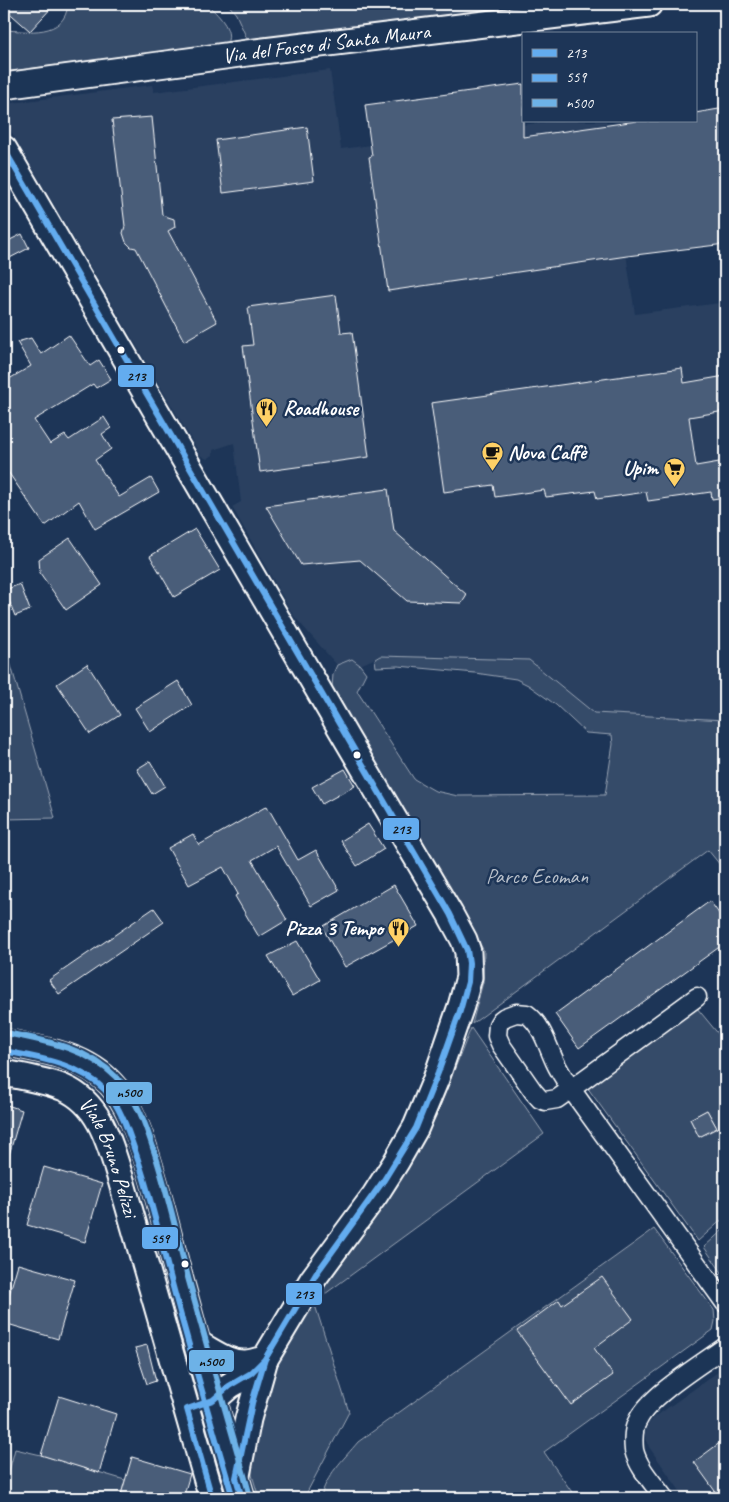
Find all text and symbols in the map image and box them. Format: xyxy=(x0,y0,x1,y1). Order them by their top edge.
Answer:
street label: Via del Fosso di Santa Maura xyxy=(221,18,433,69)
legend xyxy=(522,32,696,122)
text: 213 xyxy=(566,44,588,63)
text: 559 xyxy=(566,68,588,87)
text: n500 xyxy=(566,94,594,113)
unlabelled marker xyxy=(116,345,126,355)
line badge: 213 xyxy=(117,364,155,388)
text: 213 xyxy=(127,368,147,385)
place label: Roadhouse xyxy=(283,395,360,421)
restaurant icon: Roadhouse xyxy=(255,396,279,427)
place label: Nova Caffè xyxy=(508,439,588,465)
cafe icon: Nova Caffè xyxy=(480,440,504,471)
place label: Upim xyxy=(623,455,659,481)
supermarket icon: Upim xyxy=(662,456,686,487)
unlabelled marker xyxy=(352,750,362,760)
line badge: 213 xyxy=(382,817,420,841)
text: 213 xyxy=(392,821,412,838)
park label: Parco Ecoman xyxy=(486,863,589,889)
place label: Pizza 3 Tempo xyxy=(285,915,385,941)
restaurant icon: Pizza 3 Tempo xyxy=(387,916,411,947)
line badge: n500 xyxy=(105,1081,153,1105)
text: n500 xyxy=(116,1084,143,1101)
street label: Viale Bruno Pelizzi xyxy=(73,1091,145,1223)
line badge: 559 xyxy=(141,1226,179,1250)
text: 559 xyxy=(151,1230,171,1247)
unlabelled marker xyxy=(180,1259,190,1269)
line badge: 213 xyxy=(285,1282,323,1306)
text: 213 xyxy=(295,1286,315,1303)
line badge: n500 xyxy=(188,1349,235,1373)
text: n500 xyxy=(198,1353,225,1370)

